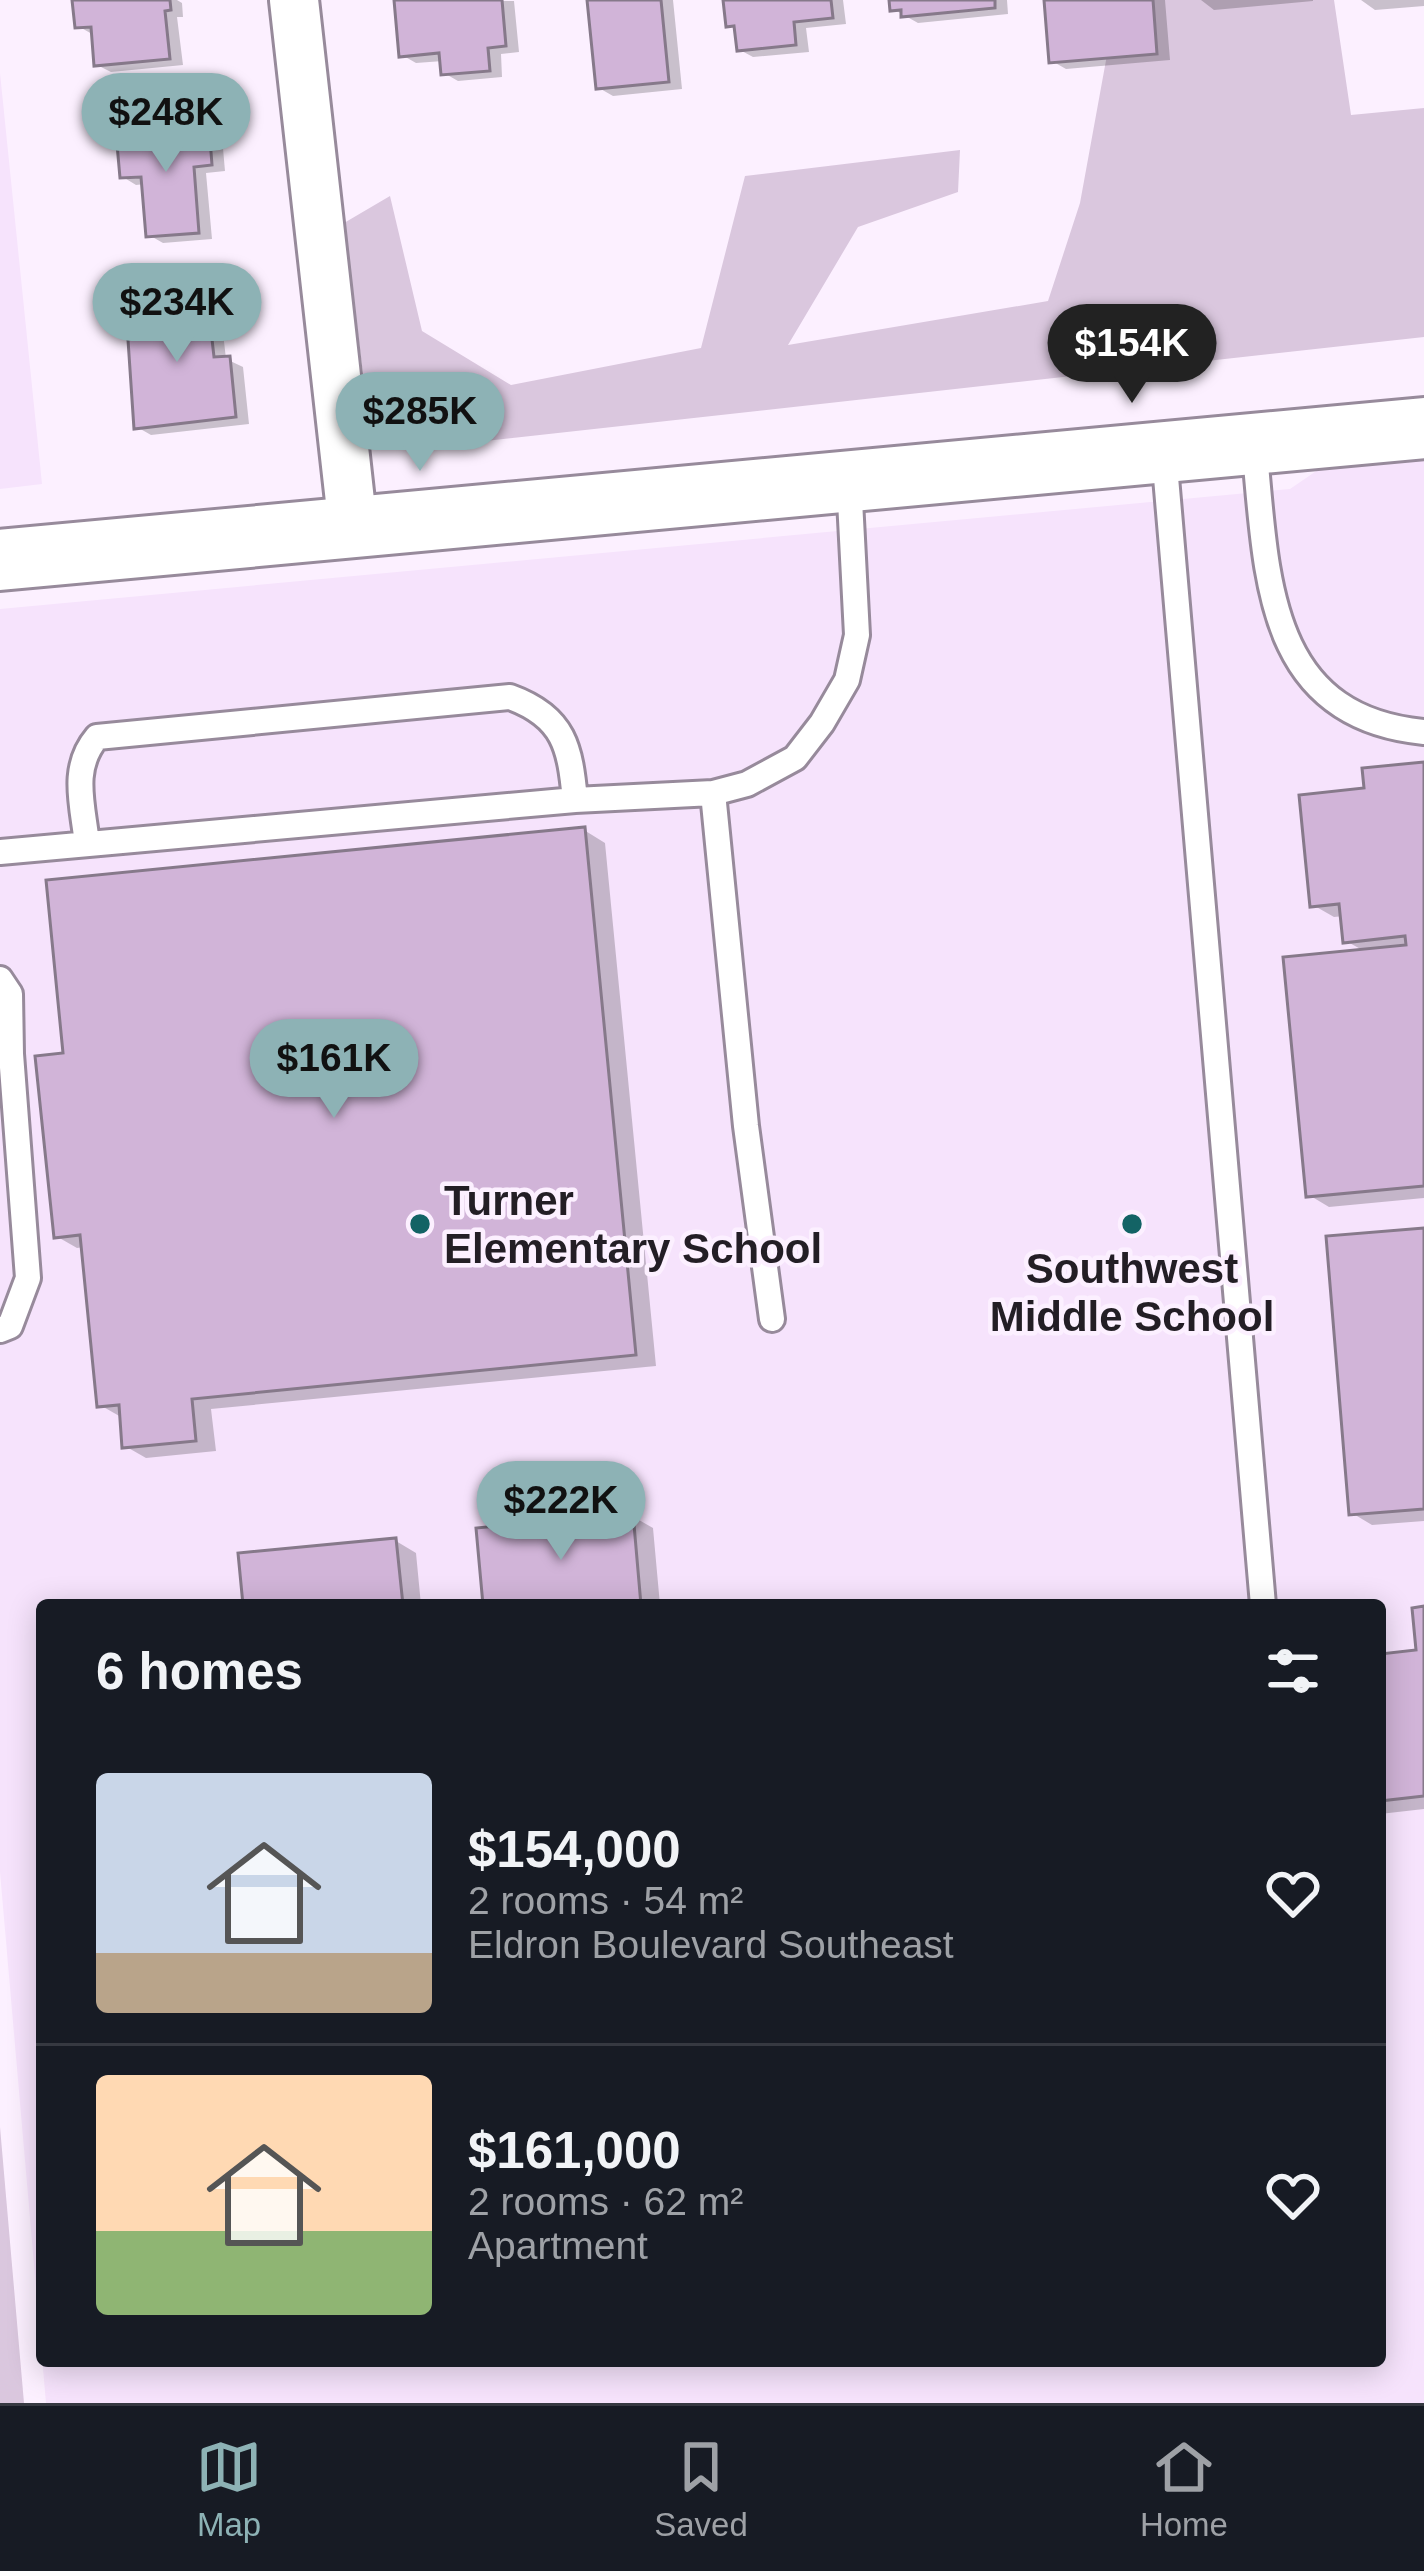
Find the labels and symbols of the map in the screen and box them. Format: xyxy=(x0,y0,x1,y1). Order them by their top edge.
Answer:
pin: $248K xyxy=(82,73,250,175)
pin: $234K xyxy=(93,263,261,365)
pin: $154K xyxy=(1048,304,1216,406)
pin: $285K xyxy=(336,372,504,474)
pin: $161K xyxy=(250,1019,418,1121)
place label: Turner Elementary School xyxy=(444,1177,822,1272)
marker: Turner Elementary School xyxy=(407,1211,433,1237)
marker: Southwest Middle School xyxy=(1119,1211,1145,1237)
place label: Southwest Middle School xyxy=(990,1245,1274,1340)
pin: $222K xyxy=(477,1461,645,1563)

